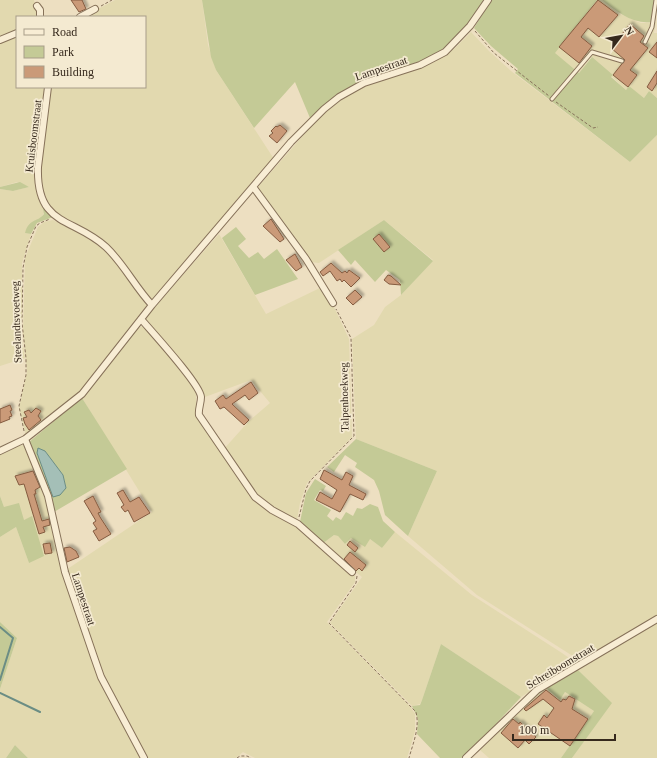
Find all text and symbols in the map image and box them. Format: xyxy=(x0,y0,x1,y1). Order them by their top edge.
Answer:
legend xyxy=(16,16,146,88)
north arrow xyxy=(601,16,641,56)
text: N xyxy=(622,24,637,37)
text: Road xyxy=(52,25,77,39)
text: Park xyxy=(52,45,74,59)
street label: Lampestraat xyxy=(353,53,409,83)
text: Building xyxy=(52,65,94,79)
street label: Kruisboomstraat xyxy=(23,99,43,173)
street label: Steelandtsvoetweg xyxy=(9,280,23,363)
street label: Talpenhoekweg xyxy=(337,362,351,432)
street label: Lampestraat xyxy=(70,571,98,627)
street label: Schreiboomstraat xyxy=(524,641,596,691)
scale bar xyxy=(513,716,615,742)
text: 100 m xyxy=(519,723,550,737)

